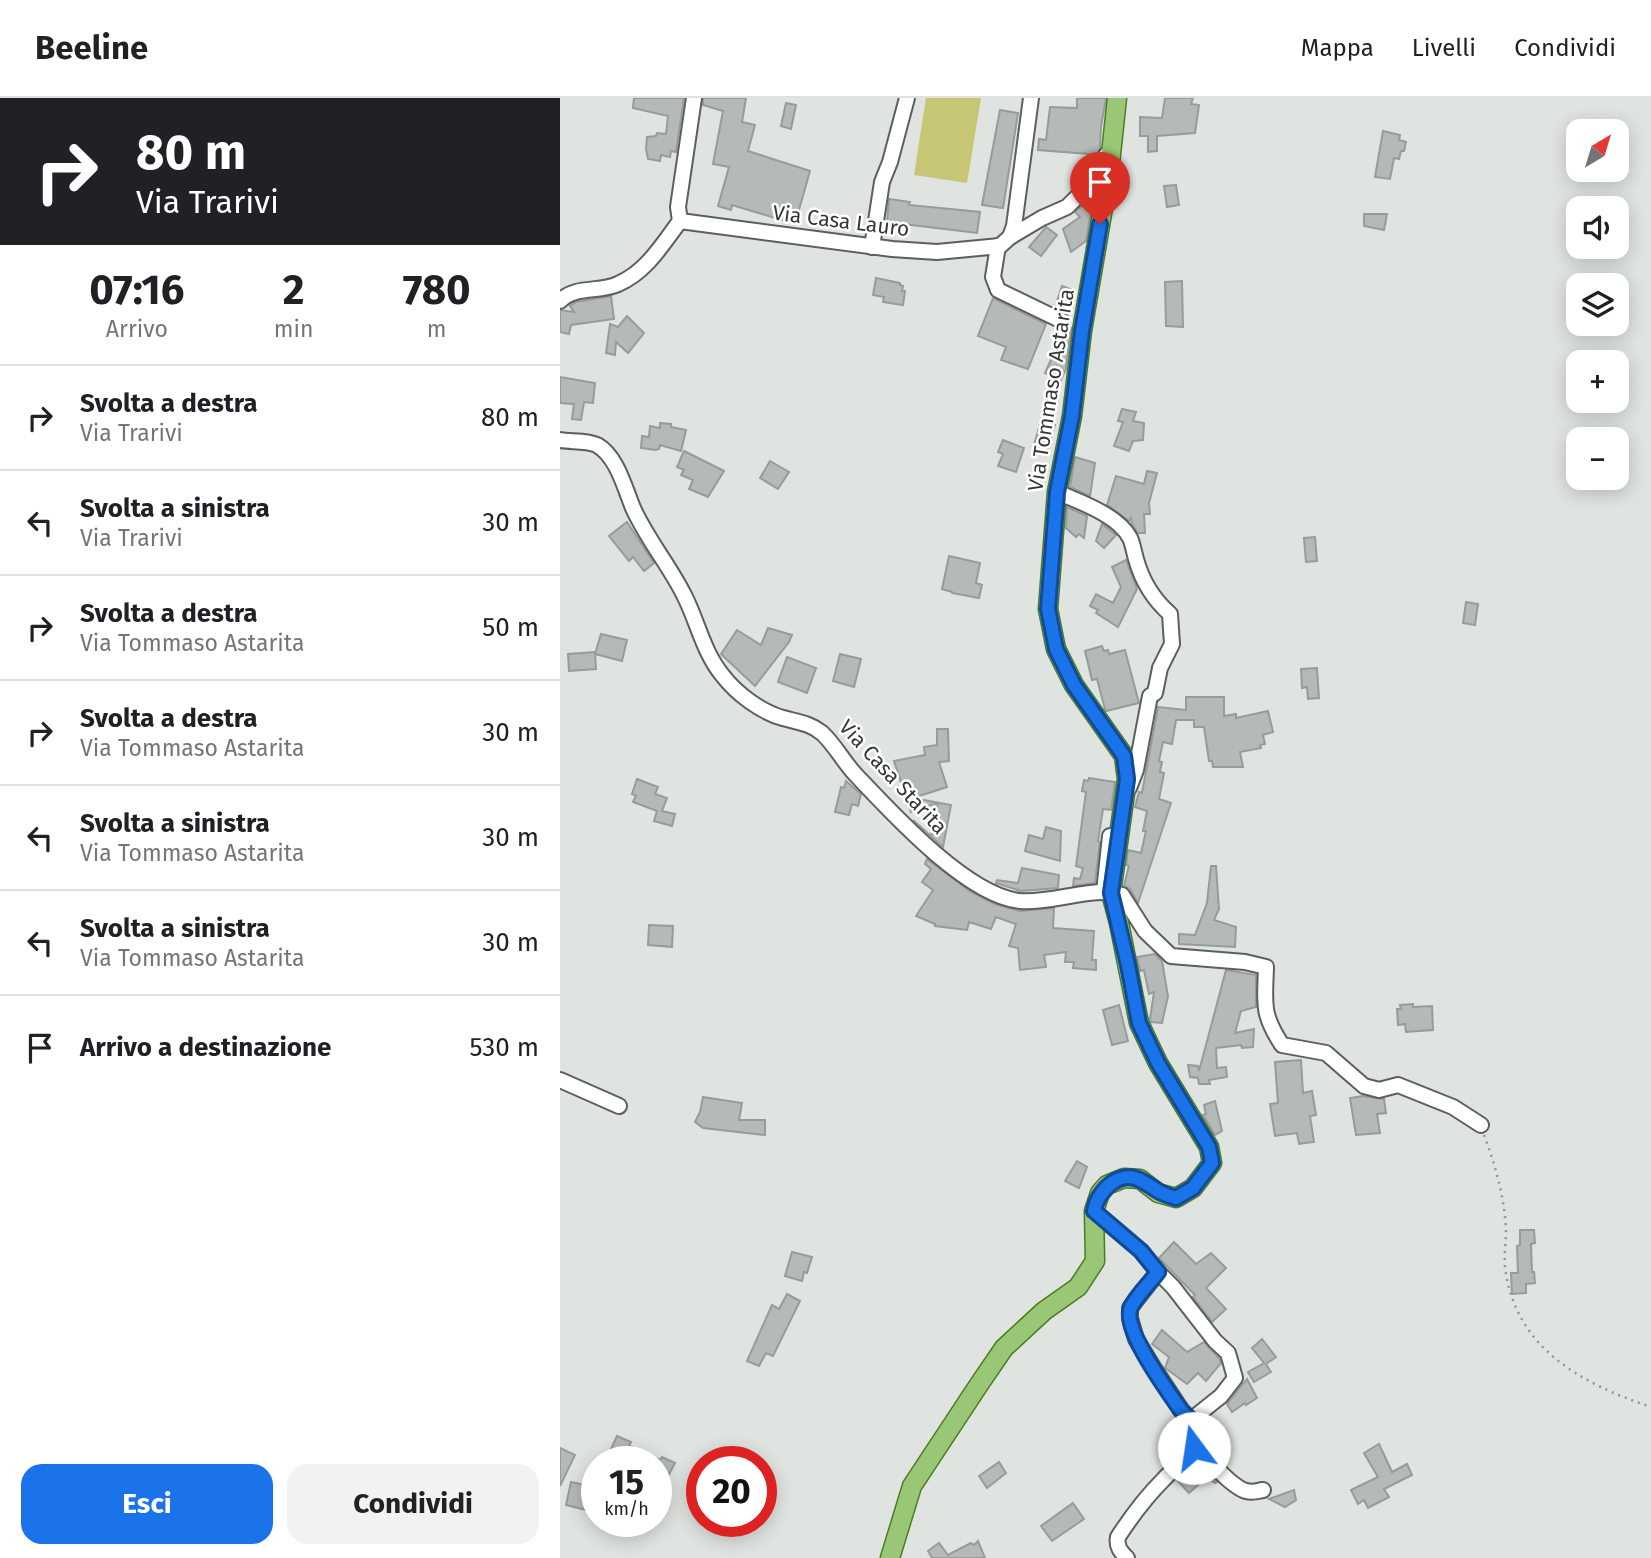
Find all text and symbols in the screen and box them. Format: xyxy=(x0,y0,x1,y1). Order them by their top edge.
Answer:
text: Beeline xyxy=(35,28,148,68)
text: Mappa xyxy=(1301,34,1374,62)
text: Livelli xyxy=(1412,34,1476,62)
text: Condividi xyxy=(1514,34,1616,62)
north arrow xyxy=(1566,119,1629,182)
map controls xyxy=(1566,119,1629,490)
text: 80 m xyxy=(136,123,246,182)
icon: right xyxy=(21,126,112,217)
pin xyxy=(1070,152,1130,224)
icon: arrive xyxy=(1081,163,1119,201)
text: Via Trarivi xyxy=(136,183,279,221)
button: sound xyxy=(1566,196,1629,259)
street label: Via Casa Lauro xyxy=(771,200,911,242)
text: 07:16 xyxy=(89,265,185,315)
text: 2 xyxy=(283,265,304,315)
text: 780 xyxy=(403,265,471,315)
button: layers xyxy=(1566,273,1629,336)
street label: Via Tommaso Astarita xyxy=(1022,287,1080,493)
text: Arrivo xyxy=(106,315,168,343)
text: min xyxy=(274,315,313,343)
text: m xyxy=(427,315,447,343)
button: + xyxy=(1566,350,1629,413)
text: Svolta a destra xyxy=(80,388,258,419)
icon: right xyxy=(21,399,59,437)
text: 80 m xyxy=(481,402,539,433)
text: Via Trarivi xyxy=(80,419,183,447)
button: − xyxy=(1566,427,1629,490)
text: Svolta a sinistra xyxy=(80,493,270,524)
icon: left xyxy=(21,504,59,542)
text: 30 m xyxy=(482,507,539,538)
text: Via Trarivi xyxy=(80,524,183,552)
text: Svolta a destra xyxy=(80,598,258,629)
icon: right xyxy=(21,609,59,647)
text: 50 m xyxy=(482,612,539,643)
text: Via Tommaso Astarita xyxy=(80,629,305,657)
text: Svolta a destra xyxy=(80,703,258,734)
icon: right xyxy=(21,714,59,752)
street label: Via Casa Starita xyxy=(833,714,953,840)
text: 30 m xyxy=(482,717,539,748)
text: Via Tommaso Astarita xyxy=(80,734,305,762)
text: Svolta a sinistra xyxy=(80,808,270,839)
icon: left xyxy=(21,819,59,857)
text: 30 m xyxy=(482,822,539,853)
text: Via Tommaso Astarita xyxy=(80,839,305,867)
text: Svolta a sinistra xyxy=(80,913,270,944)
icon: left xyxy=(21,924,59,962)
text: 30 m xyxy=(482,927,539,958)
text: Via Tommaso Astarita xyxy=(80,944,305,972)
icon: arrive xyxy=(21,1029,59,1067)
text: Arrivo a destinazione xyxy=(80,1032,331,1063)
text: 530 m xyxy=(470,1032,539,1063)
position arrow xyxy=(1157,1411,1231,1485)
speed limit sign: 20 xyxy=(686,1446,777,1537)
text: 15 xyxy=(609,1461,644,1503)
button: Esci xyxy=(21,1464,273,1544)
button: Condividi xyxy=(287,1464,539,1544)
text: km/h xyxy=(604,1498,649,1520)

